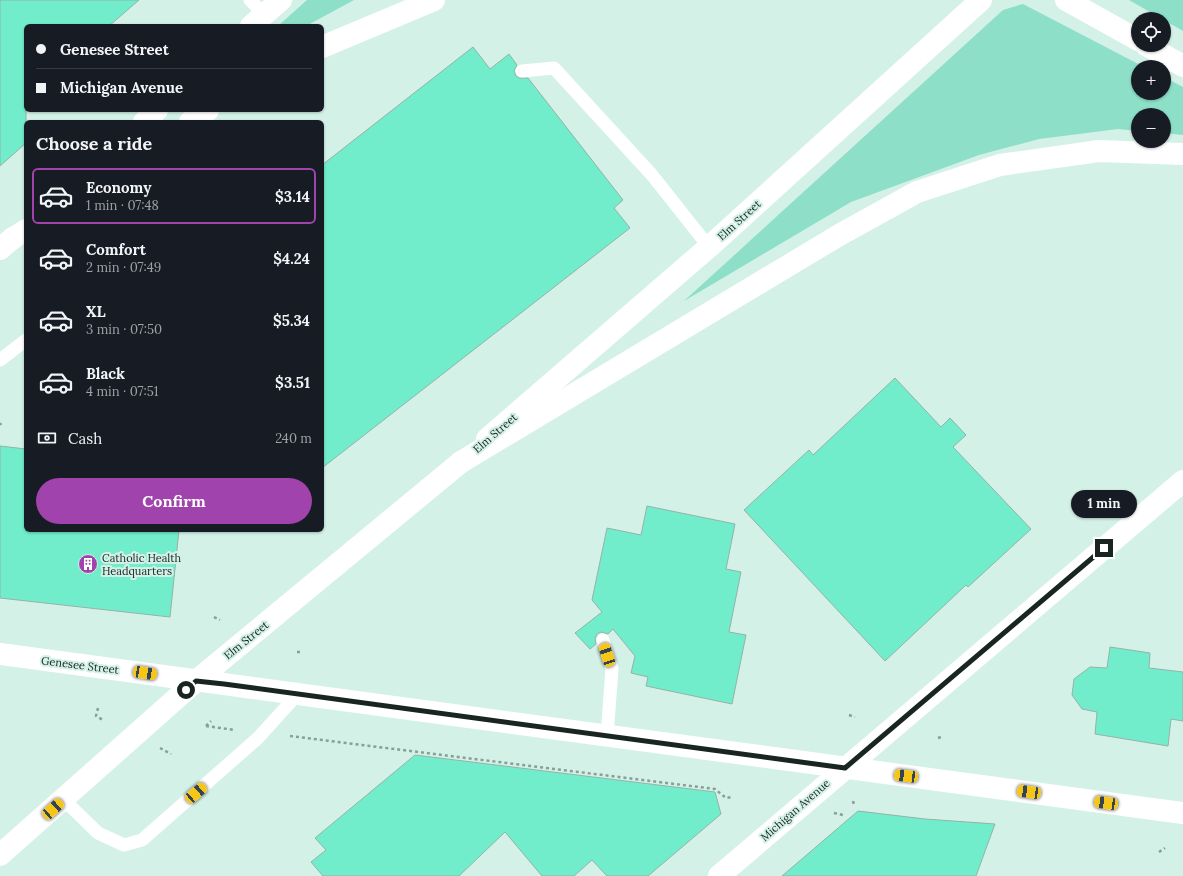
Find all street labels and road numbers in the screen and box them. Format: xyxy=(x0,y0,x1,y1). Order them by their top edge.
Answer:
street label: Elm Street xyxy=(714,196,764,243)
street label: Elm Street xyxy=(470,410,520,456)
street label: Elm Street xyxy=(221,617,272,662)
street label: Genesee Street xyxy=(40,653,120,677)
street label: Michigan Avenue xyxy=(757,776,833,844)

